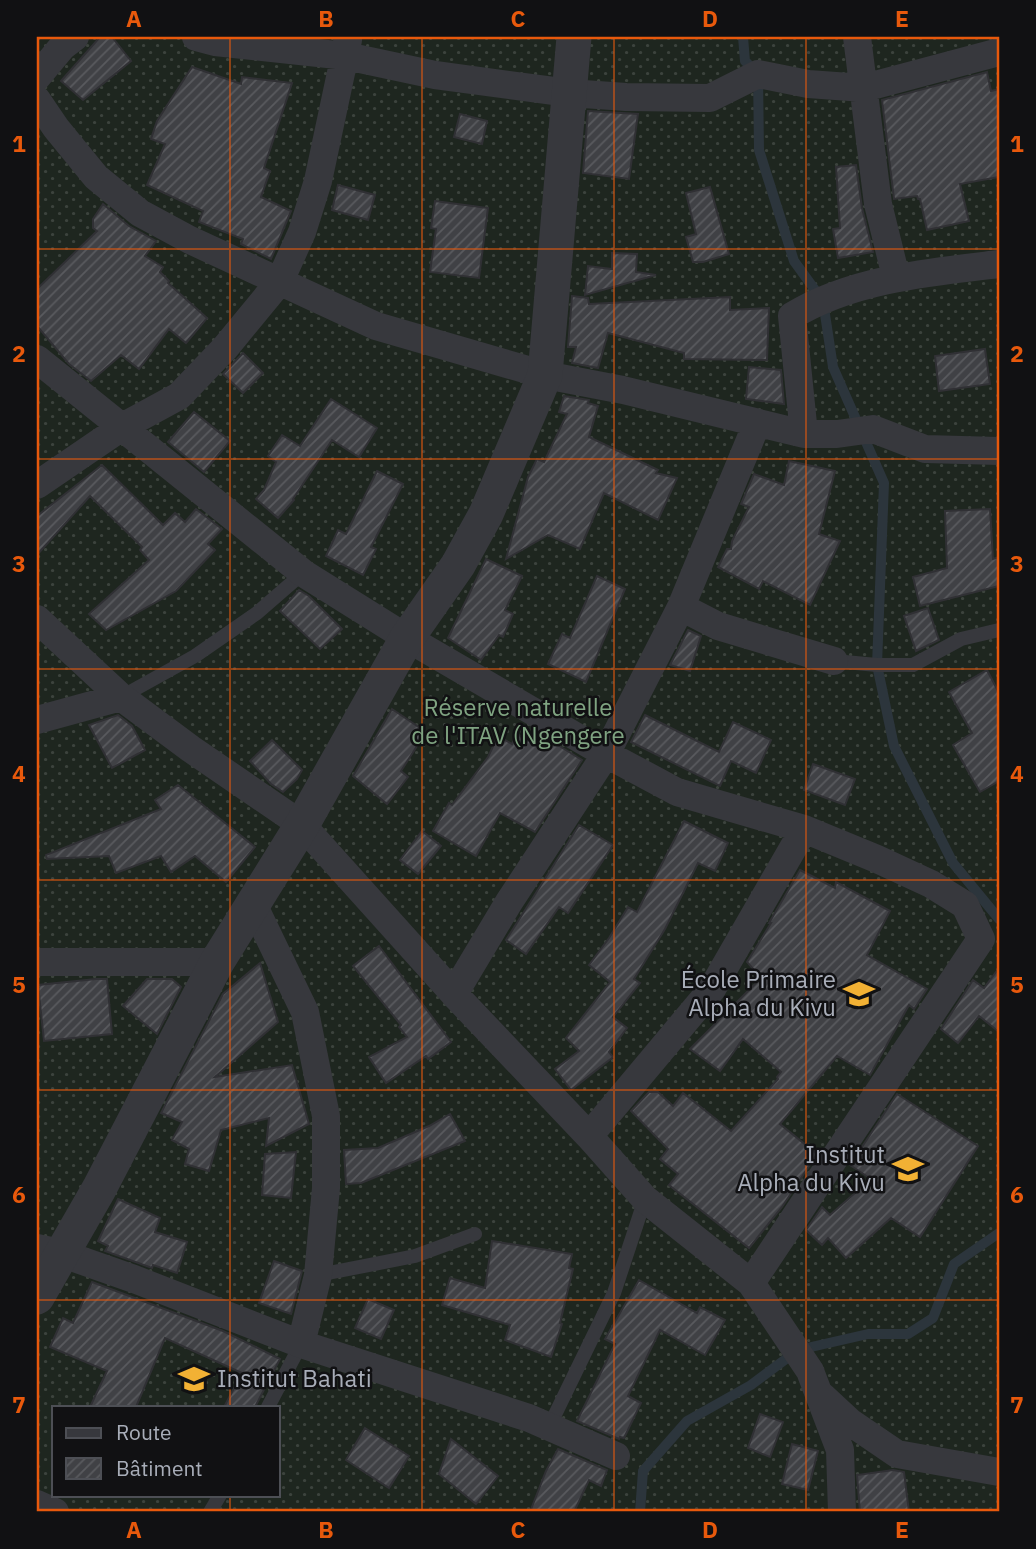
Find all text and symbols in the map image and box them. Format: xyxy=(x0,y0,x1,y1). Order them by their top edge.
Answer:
text: A xyxy=(126,3,142,33)
text: B xyxy=(318,3,334,33)
text: C xyxy=(511,3,526,33)
text: D xyxy=(702,3,718,33)
text: E xyxy=(895,3,909,33)
text: 1 xyxy=(12,128,26,158)
text: 1 xyxy=(1010,128,1024,158)
text: 2 xyxy=(12,338,26,368)
text: 2 xyxy=(1010,338,1024,368)
text: 3 xyxy=(12,548,26,578)
text: 3 xyxy=(1010,548,1024,578)
park label: Réserve naturelle de l'ITAV (Ngengere xyxy=(411,691,625,751)
text: 4 xyxy=(12,758,26,788)
text: 4 xyxy=(1010,758,1024,788)
place label: École Primaire Alpha du Kivu xyxy=(681,963,836,1023)
text: 5 xyxy=(12,969,26,999)
text: 5 xyxy=(1010,969,1024,999)
school or university icon: École Primaire Alpha du Kivu xyxy=(842,977,876,1011)
place label: Institut Alpha du Kivu xyxy=(737,1138,885,1198)
school or university icon: Institut Alpha du Kivu xyxy=(891,1152,925,1186)
text: 6 xyxy=(12,1179,26,1209)
text: 6 xyxy=(1010,1179,1024,1209)
school or university icon: Institut Bahati xyxy=(177,1362,211,1396)
place label: Institut Bahati xyxy=(217,1362,372,1394)
text: 7 xyxy=(12,1389,26,1419)
text: 7 xyxy=(1010,1389,1024,1419)
legend xyxy=(52,1406,280,1496)
text: Route xyxy=(116,1418,172,1446)
text: Bâtiment xyxy=(116,1454,203,1482)
text: A xyxy=(126,1514,142,1544)
text: B xyxy=(318,1514,334,1544)
text: C xyxy=(511,1514,526,1544)
text: D xyxy=(702,1514,718,1544)
text: E xyxy=(895,1514,909,1544)

